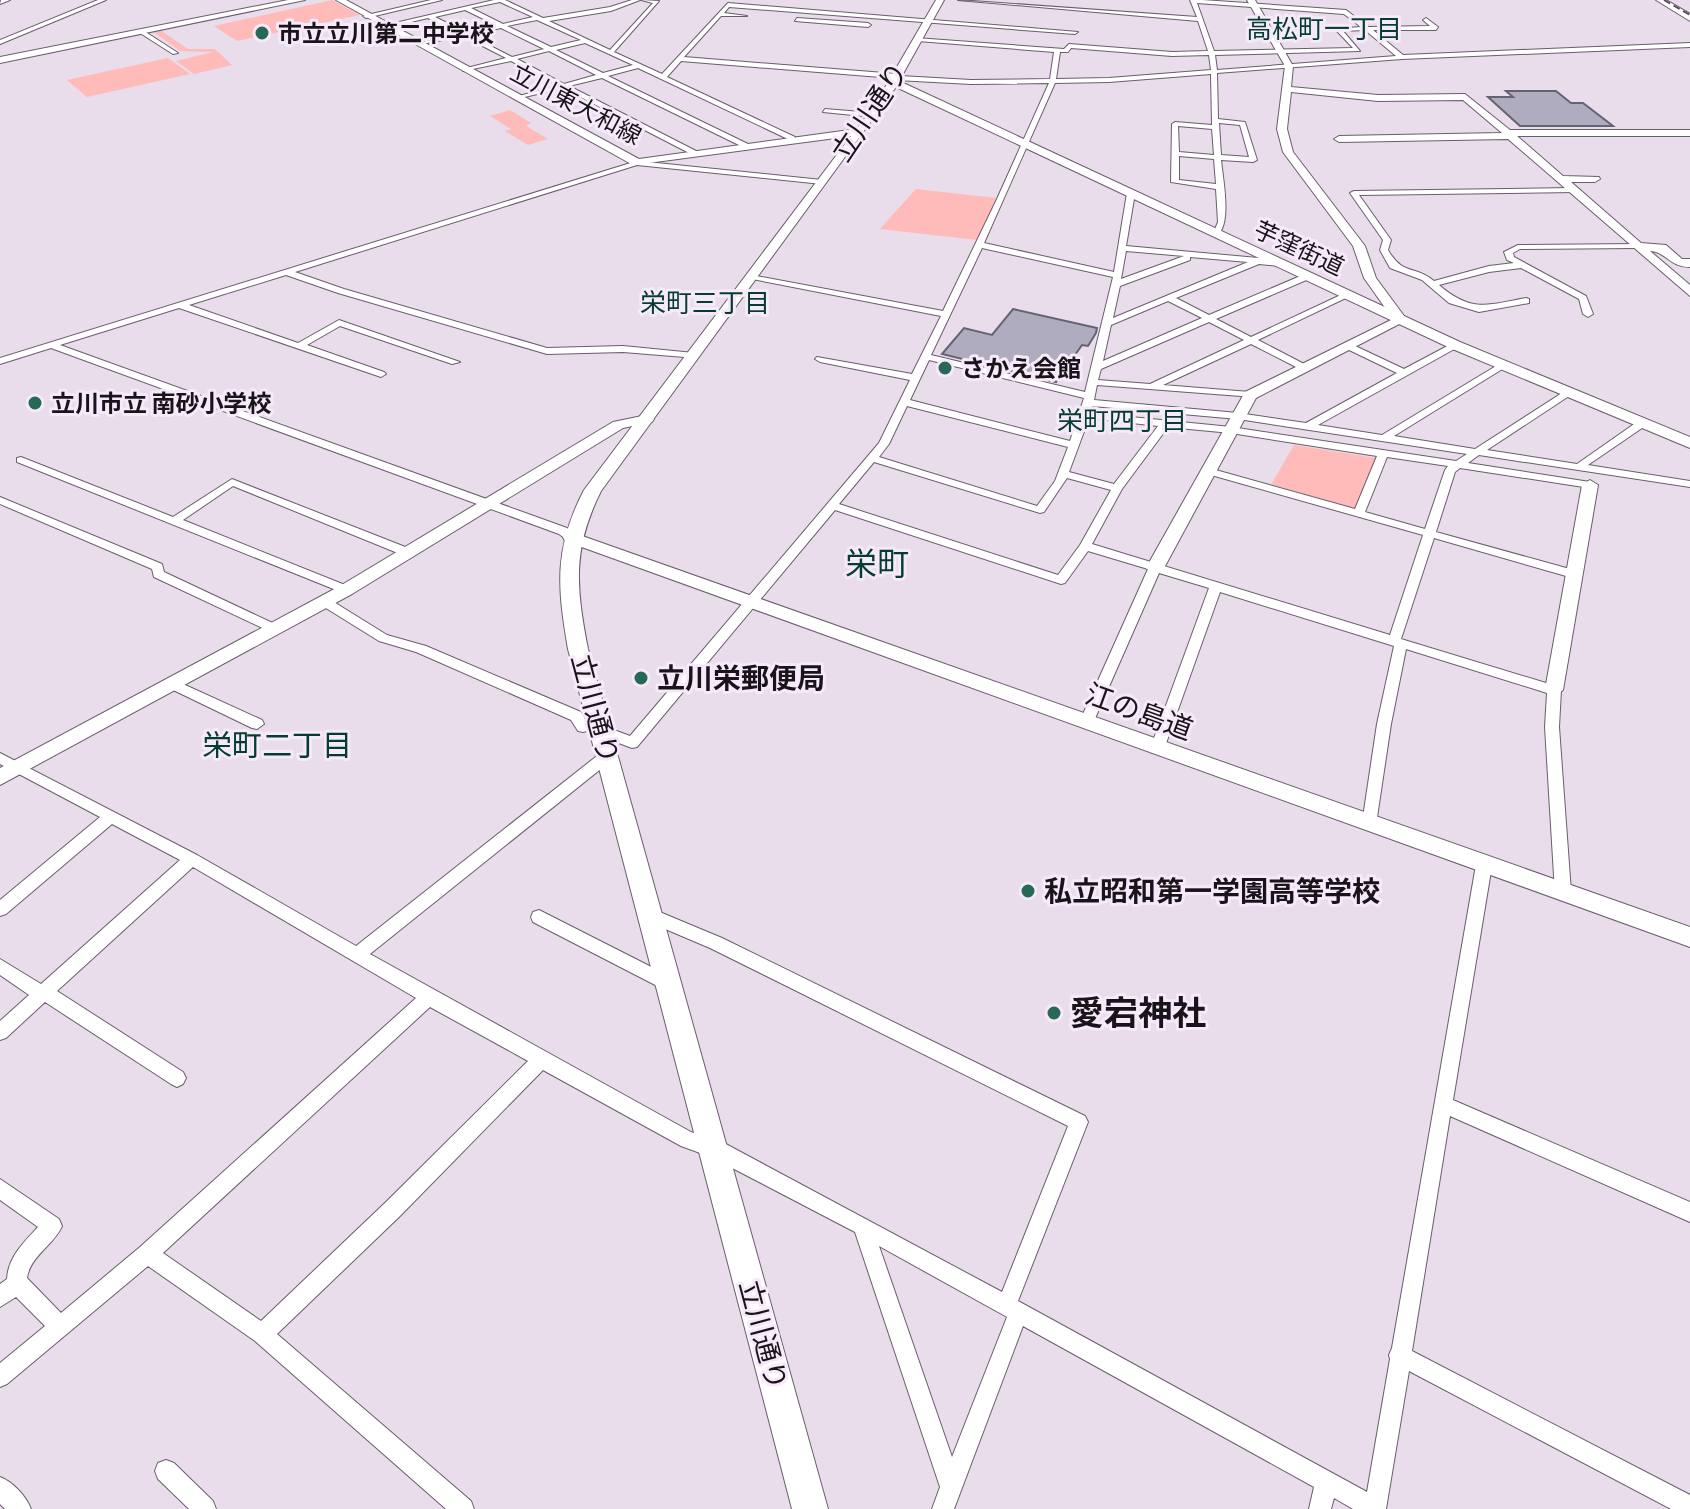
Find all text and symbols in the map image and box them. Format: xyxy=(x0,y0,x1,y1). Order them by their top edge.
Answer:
district label: 高松町一丁目 xyxy=(1246,13,1402,45)
place label: 市立立川第二中学校 xyxy=(278,19,494,48)
marker: 市立立川第二中学校 xyxy=(253,24,271,42)
street label: 立川通り xyxy=(825,56,915,168)
street label: 立川東大和線 xyxy=(506,57,646,151)
street label: 芋窪街道 xyxy=(1249,215,1349,281)
district label: 栄町三丁目 xyxy=(640,287,770,319)
place label: さかえ会館 xyxy=(961,354,1081,383)
marker: さかえ会館 xyxy=(936,359,954,377)
place label: 立川市立 南砂小学校 xyxy=(51,389,272,418)
marker: 立川市立 南砂小学校 xyxy=(26,394,44,412)
district label: 栄町四丁目 xyxy=(1057,405,1187,437)
district label: 栄町 xyxy=(845,545,909,583)
street label: 立川通り xyxy=(565,651,625,767)
place label: 立川栄郵便局 xyxy=(657,662,825,695)
marker: 立川栄郵便局 xyxy=(632,669,650,687)
street label: 江の島道 xyxy=(1081,677,1197,747)
district label: 栄町二丁目 xyxy=(202,728,352,764)
place label: 私立昭和第一学園高等学校 xyxy=(1044,875,1380,908)
marker: 私立昭和第一学園高等学校 xyxy=(1019,882,1037,900)
place label: 愛宕神社 xyxy=(1070,993,1206,1034)
marker: 愛宕神社 xyxy=(1045,1004,1063,1022)
street label: 立川通り xyxy=(733,1277,793,1393)

